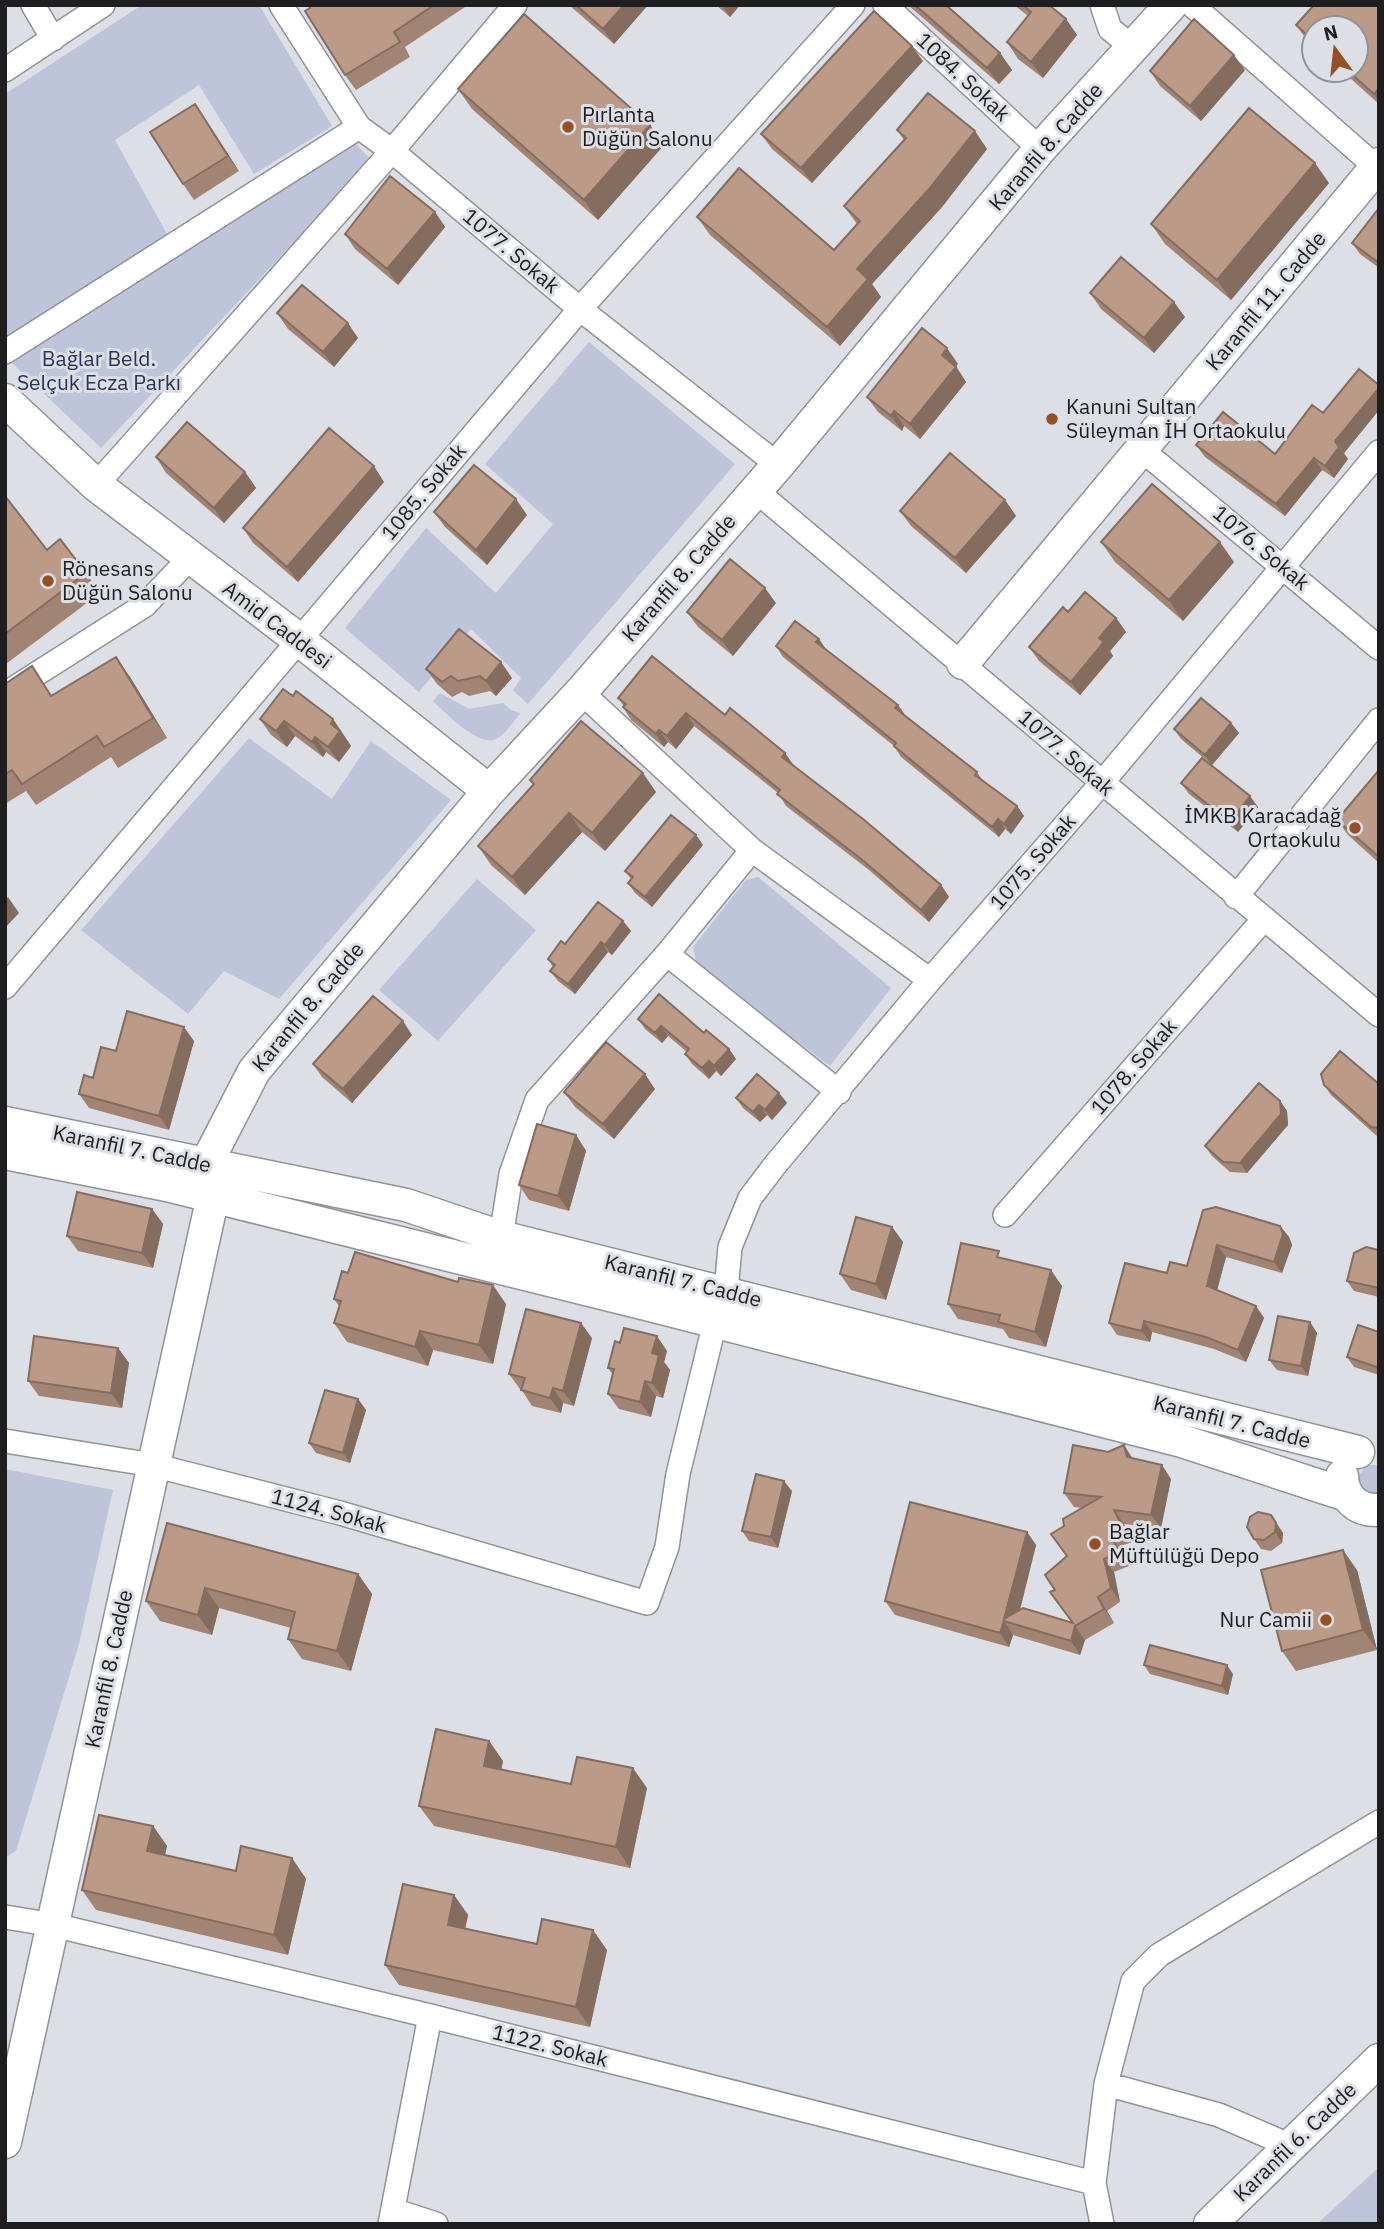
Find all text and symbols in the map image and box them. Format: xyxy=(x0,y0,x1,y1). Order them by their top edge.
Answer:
north arrow xyxy=(1300,14,1370,84)
text: N xyxy=(1321,19,1340,46)
street label: 1084. Sokak xyxy=(911,26,1016,127)
street label: Karanfil 8. Cadde xyxy=(982,76,1109,216)
place label: Pırlanta Düğün Salonu xyxy=(582,100,713,152)
marker: Pırlanta Düğün Salonu xyxy=(560,119,576,135)
street label: 1077. Sokak xyxy=(457,201,566,299)
street label: Karanfil 11. Cadde xyxy=(1199,225,1332,376)
park label: Bağlar Beld. Selçuk Ecza Parkı xyxy=(17,344,181,396)
place label: Kanuni Sultan Süleyman İH Ortaokulu xyxy=(1066,392,1286,444)
marker: Kanuni Sultan Süleyman İH Ortaokulu xyxy=(1044,411,1060,427)
street label: 1085. Sokak xyxy=(374,437,472,546)
street label: 1076. Sokak xyxy=(1207,498,1316,596)
street label: Karanfil 8. Cadde xyxy=(615,507,742,647)
place label: Rönesans Düğün Salonu xyxy=(62,554,193,606)
marker: Rönesans Düğün Salonu xyxy=(40,573,56,589)
street label: Amid Caddesi xyxy=(217,574,338,674)
street label: 1077. Sokak xyxy=(1013,703,1120,802)
place label: İMKB Karacadağ Ortaokulu xyxy=(1184,801,1341,853)
street label: 1075. Sokak xyxy=(983,808,1082,915)
marker: İMKB Karacadağ Ortaokulu xyxy=(1347,820,1363,836)
street label: Karanfil 8. Cadde xyxy=(245,936,370,1077)
street label: 1078. Sokak xyxy=(1084,1013,1183,1120)
street label: Karanfil 7. Cadde xyxy=(51,1118,214,1178)
street label: Karanfil 7. Cadde xyxy=(602,1247,765,1313)
street label: Karanfil 7. Cadde xyxy=(1151,1388,1314,1454)
street label: 1124. Sokak xyxy=(269,1481,390,1539)
place label: Bağlar Müftülüğü Depo xyxy=(1109,1517,1259,1569)
marker: Bağlar Müftülüğü Depo xyxy=(1087,1536,1103,1552)
street label: Karanfil 8. Cadde xyxy=(78,1587,138,1750)
place label: Nur Camii xyxy=(1219,1605,1312,1633)
marker: Nur Camii xyxy=(1318,1612,1334,1628)
street label: 1122. Sokak xyxy=(489,2017,611,2073)
street label: Karanfil 6. Cadde xyxy=(1227,2075,1362,2207)

